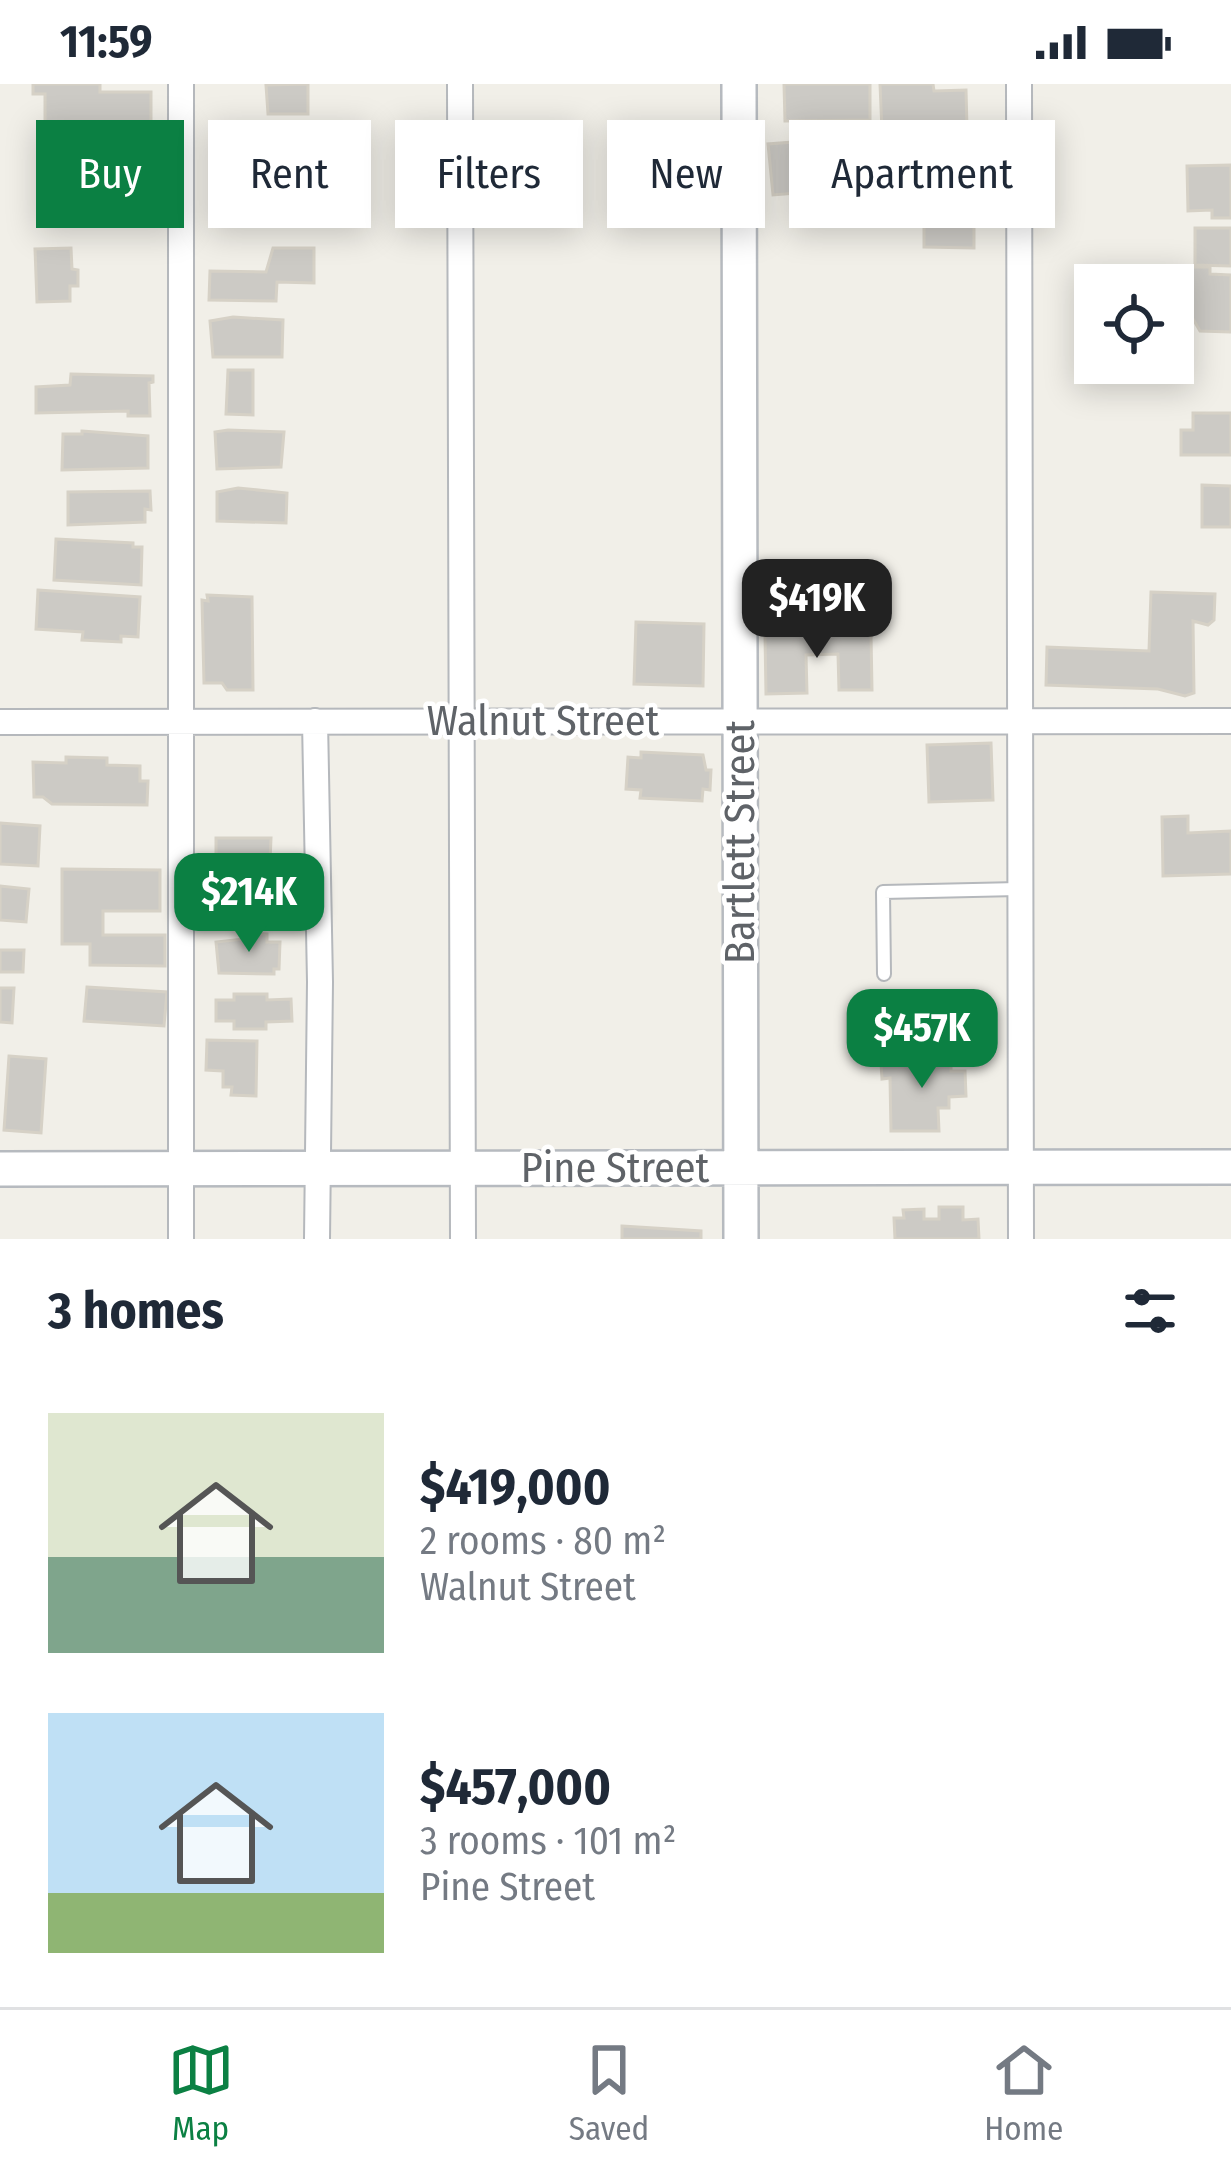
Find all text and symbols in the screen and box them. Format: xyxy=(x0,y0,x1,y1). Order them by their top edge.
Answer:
text: 11:59 xyxy=(60,15,153,69)
chip: Buy xyxy=(36,120,184,228)
chip: Rent xyxy=(208,120,371,228)
chip: Filters xyxy=(395,120,583,228)
chip: New xyxy=(607,120,765,228)
chip: Apartment xyxy=(789,120,1055,228)
map controls xyxy=(1074,264,1194,384)
button: locate xyxy=(1074,264,1194,384)
pin: $419K xyxy=(733,559,901,661)
text: $419K xyxy=(769,575,865,621)
street label: Walnut Street xyxy=(427,696,659,746)
street label: Bartlett Street xyxy=(715,720,765,964)
pin: $214K xyxy=(165,853,333,955)
text: $214K xyxy=(201,869,297,915)
pin: $457K xyxy=(838,989,1006,1091)
text: $457K xyxy=(874,1005,970,1051)
street label: Pine Street xyxy=(521,1143,710,1193)
icon: filters xyxy=(1117,1278,1183,1344)
text: 3 homes xyxy=(48,1280,224,1342)
text: $419,000 xyxy=(420,1456,611,1518)
icon: home xyxy=(144,1461,288,1605)
text: 2 rooms · 80 m² xyxy=(420,1518,666,1564)
text: Walnut Street xyxy=(420,1564,636,1610)
text: $457,000 xyxy=(420,1756,611,1818)
icon: home xyxy=(144,1761,288,1905)
text: 3 rooms · 101 m² xyxy=(420,1818,676,1864)
text: Pine Street xyxy=(420,1864,595,1910)
tab: Map xyxy=(168,2037,234,2149)
tab: Saved xyxy=(569,2037,649,2149)
tab: Home xyxy=(984,2037,1063,2149)

